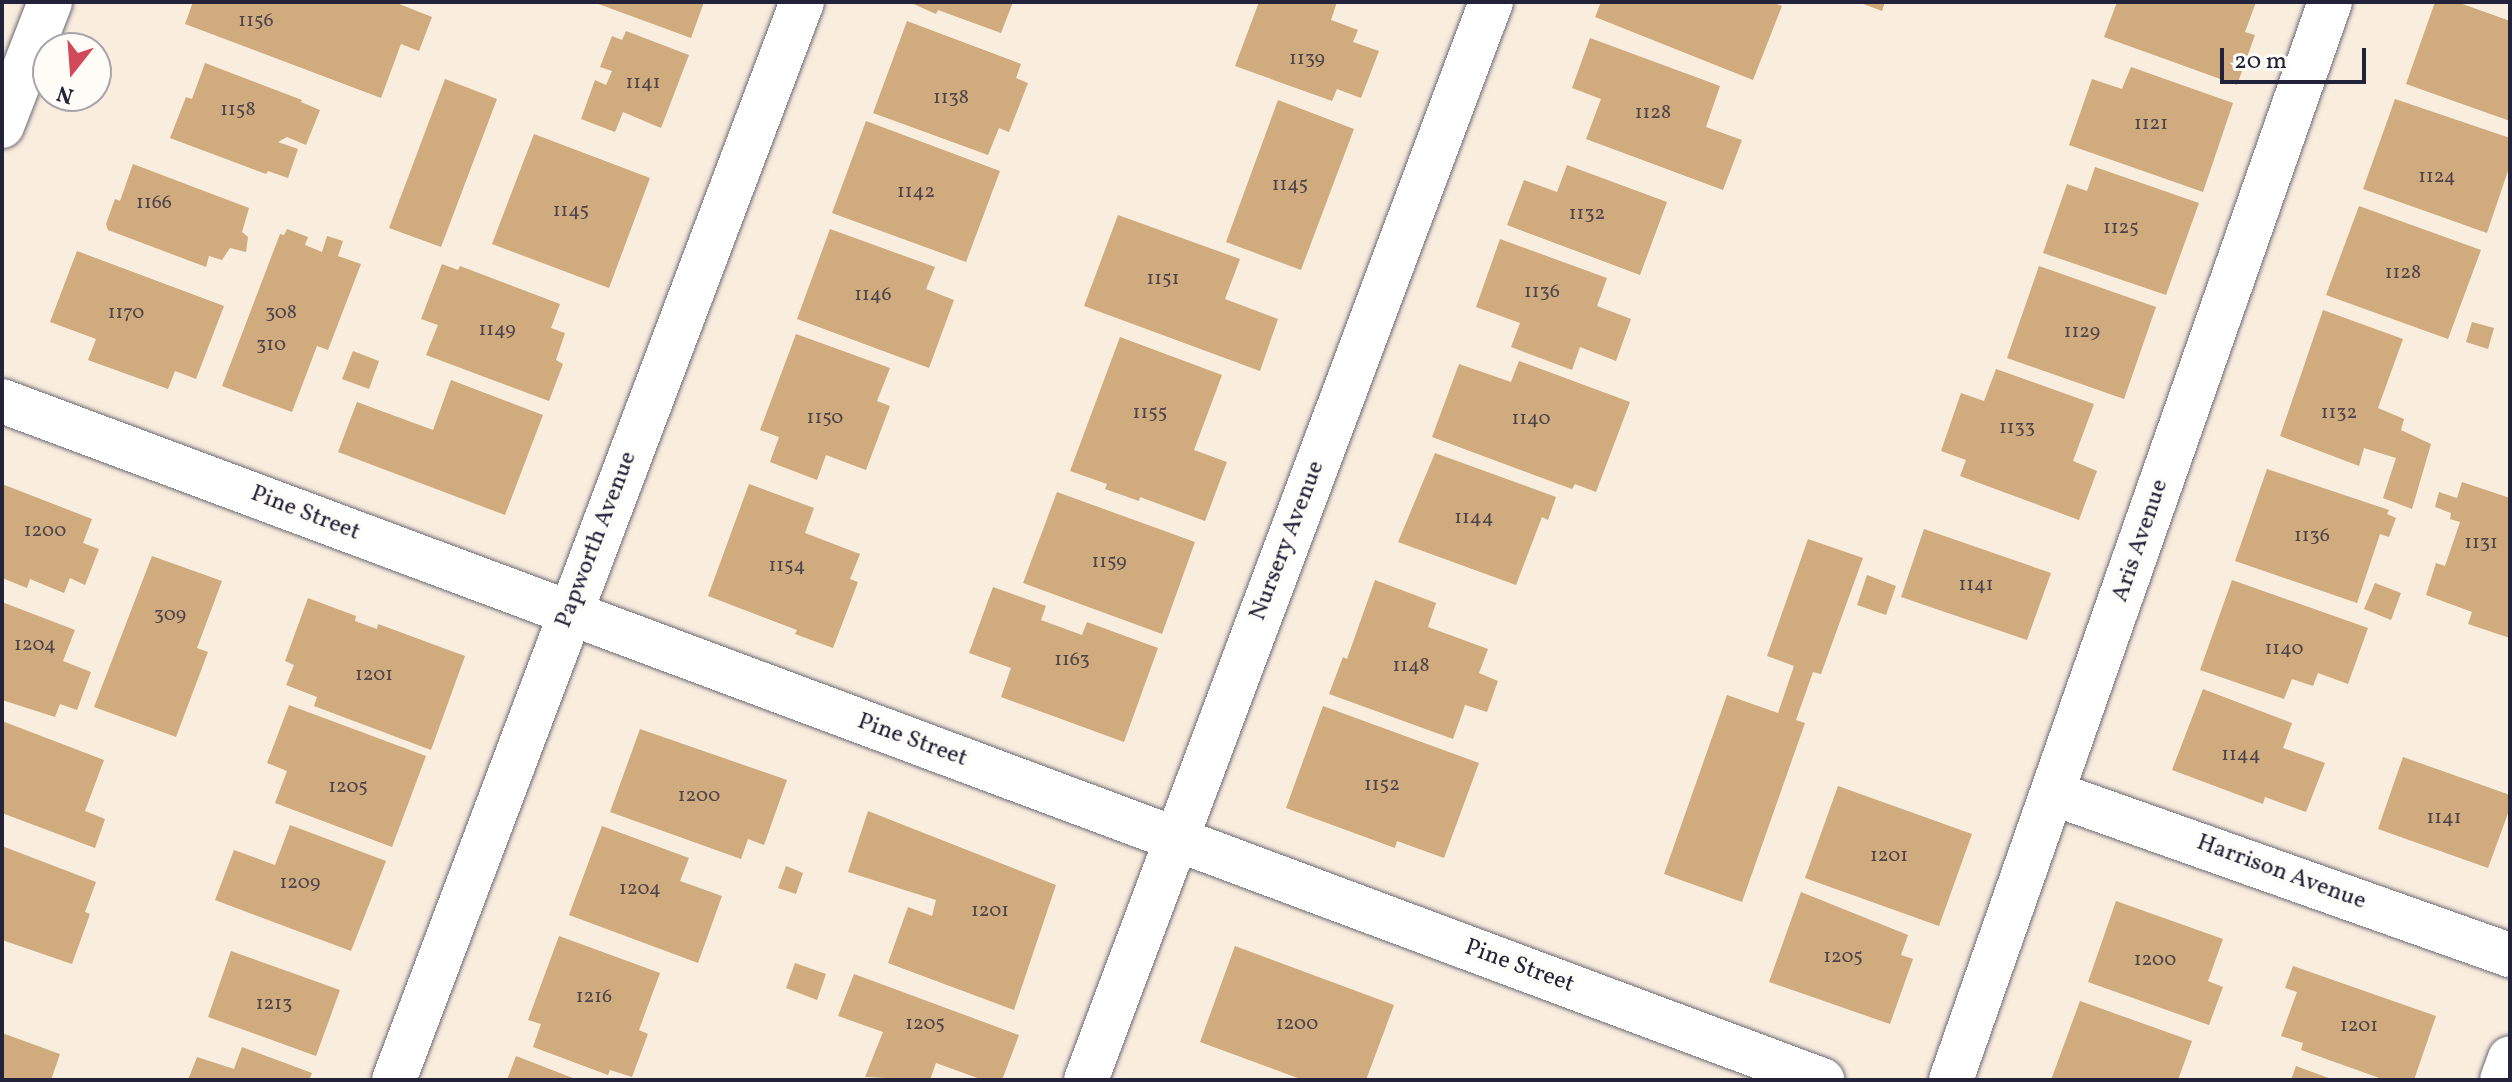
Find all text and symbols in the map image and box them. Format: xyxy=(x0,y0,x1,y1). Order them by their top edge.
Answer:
house number: 1156 xyxy=(238,9,274,33)
north arrow xyxy=(32,32,112,112)
scale bar xyxy=(2224,32,2370,82)
text: 20 m xyxy=(2234,45,2287,79)
house number: 1139 xyxy=(1289,47,1325,71)
house number: 1141 xyxy=(625,71,661,95)
text: N xyxy=(53,76,78,111)
house number: 1138 xyxy=(933,86,969,110)
house number: 1158 xyxy=(220,98,256,122)
house number: 1128 xyxy=(1635,101,1671,125)
house number: 1121 xyxy=(2134,112,2168,136)
house number: 1124 xyxy=(2418,165,2456,189)
house number: 1145 xyxy=(1272,173,1308,197)
house number: 1142 xyxy=(897,180,935,204)
house number: 1166 xyxy=(136,191,172,215)
house number: 1145 xyxy=(553,199,589,223)
house number: 1132 xyxy=(1569,202,1605,226)
house number: 1125 xyxy=(2103,216,2139,240)
house number: 1128 xyxy=(2385,261,2421,285)
house number: 1151 xyxy=(1147,267,1179,291)
house number: 1136 xyxy=(1524,280,1560,304)
house number: 1146 xyxy=(854,283,892,307)
house number: 1170 xyxy=(108,301,144,325)
house number: 308 xyxy=(265,301,297,325)
house number: 1149 xyxy=(478,318,516,342)
house number: 1129 xyxy=(2064,320,2100,344)
house number: 310 xyxy=(256,333,286,357)
house number: 1155 xyxy=(1133,401,1167,425)
house number: 1132 xyxy=(2321,401,2357,425)
house number: 1150 xyxy=(807,406,843,430)
house number: 1140 xyxy=(1511,407,1551,431)
house number: 1133 xyxy=(1999,416,2035,440)
street label: Papworth Avenue xyxy=(550,448,644,632)
street label: Nursery Avenue xyxy=(1244,457,1332,625)
street label: Aris Avenue xyxy=(2107,476,2175,606)
street label: Pine Street xyxy=(246,480,364,548)
house number: 1144 xyxy=(1454,506,1494,530)
house number: 1200 xyxy=(24,519,66,543)
house number: 1136 xyxy=(2294,524,2330,548)
house number: 1131 xyxy=(2464,531,2498,555)
house number: 1159 xyxy=(1091,550,1127,574)
house number: 1154 xyxy=(768,554,806,578)
house number: 1141 xyxy=(1958,573,1994,597)
house number: 309 xyxy=(154,603,186,627)
house number: 1204 xyxy=(14,633,56,657)
house number: 1140 xyxy=(2264,637,2304,661)
house number: 1163 xyxy=(1054,648,1090,672)
house number: 1148 xyxy=(1392,654,1430,678)
house number: 1201 xyxy=(355,663,393,687)
street label: Pine Street xyxy=(853,708,971,774)
house number: 1144 xyxy=(2221,743,2261,767)
house number: 1152 xyxy=(1364,773,1400,797)
house number: 1205 xyxy=(328,775,368,799)
house number: 1200 xyxy=(678,784,720,808)
house number: 1141 xyxy=(2426,806,2462,830)
street label: Harrison Avenue xyxy=(2192,829,2370,917)
house number: 1201 xyxy=(1870,844,1908,868)
house number: 1209 xyxy=(280,871,320,895)
house number: 1204 xyxy=(619,877,661,901)
house number: 1201 xyxy=(971,899,1009,923)
street label: Pine Street xyxy=(1460,934,1578,1000)
house number: 1205 xyxy=(1823,945,1863,969)
house number: 1200 xyxy=(2134,948,2176,972)
house number: 1216 xyxy=(576,985,612,1009)
house number: 1213 xyxy=(256,992,292,1016)
house number: 1205 xyxy=(905,1012,945,1036)
house number: 1200 xyxy=(1276,1012,1318,1036)
house number: 1201 xyxy=(2340,1014,2378,1038)

